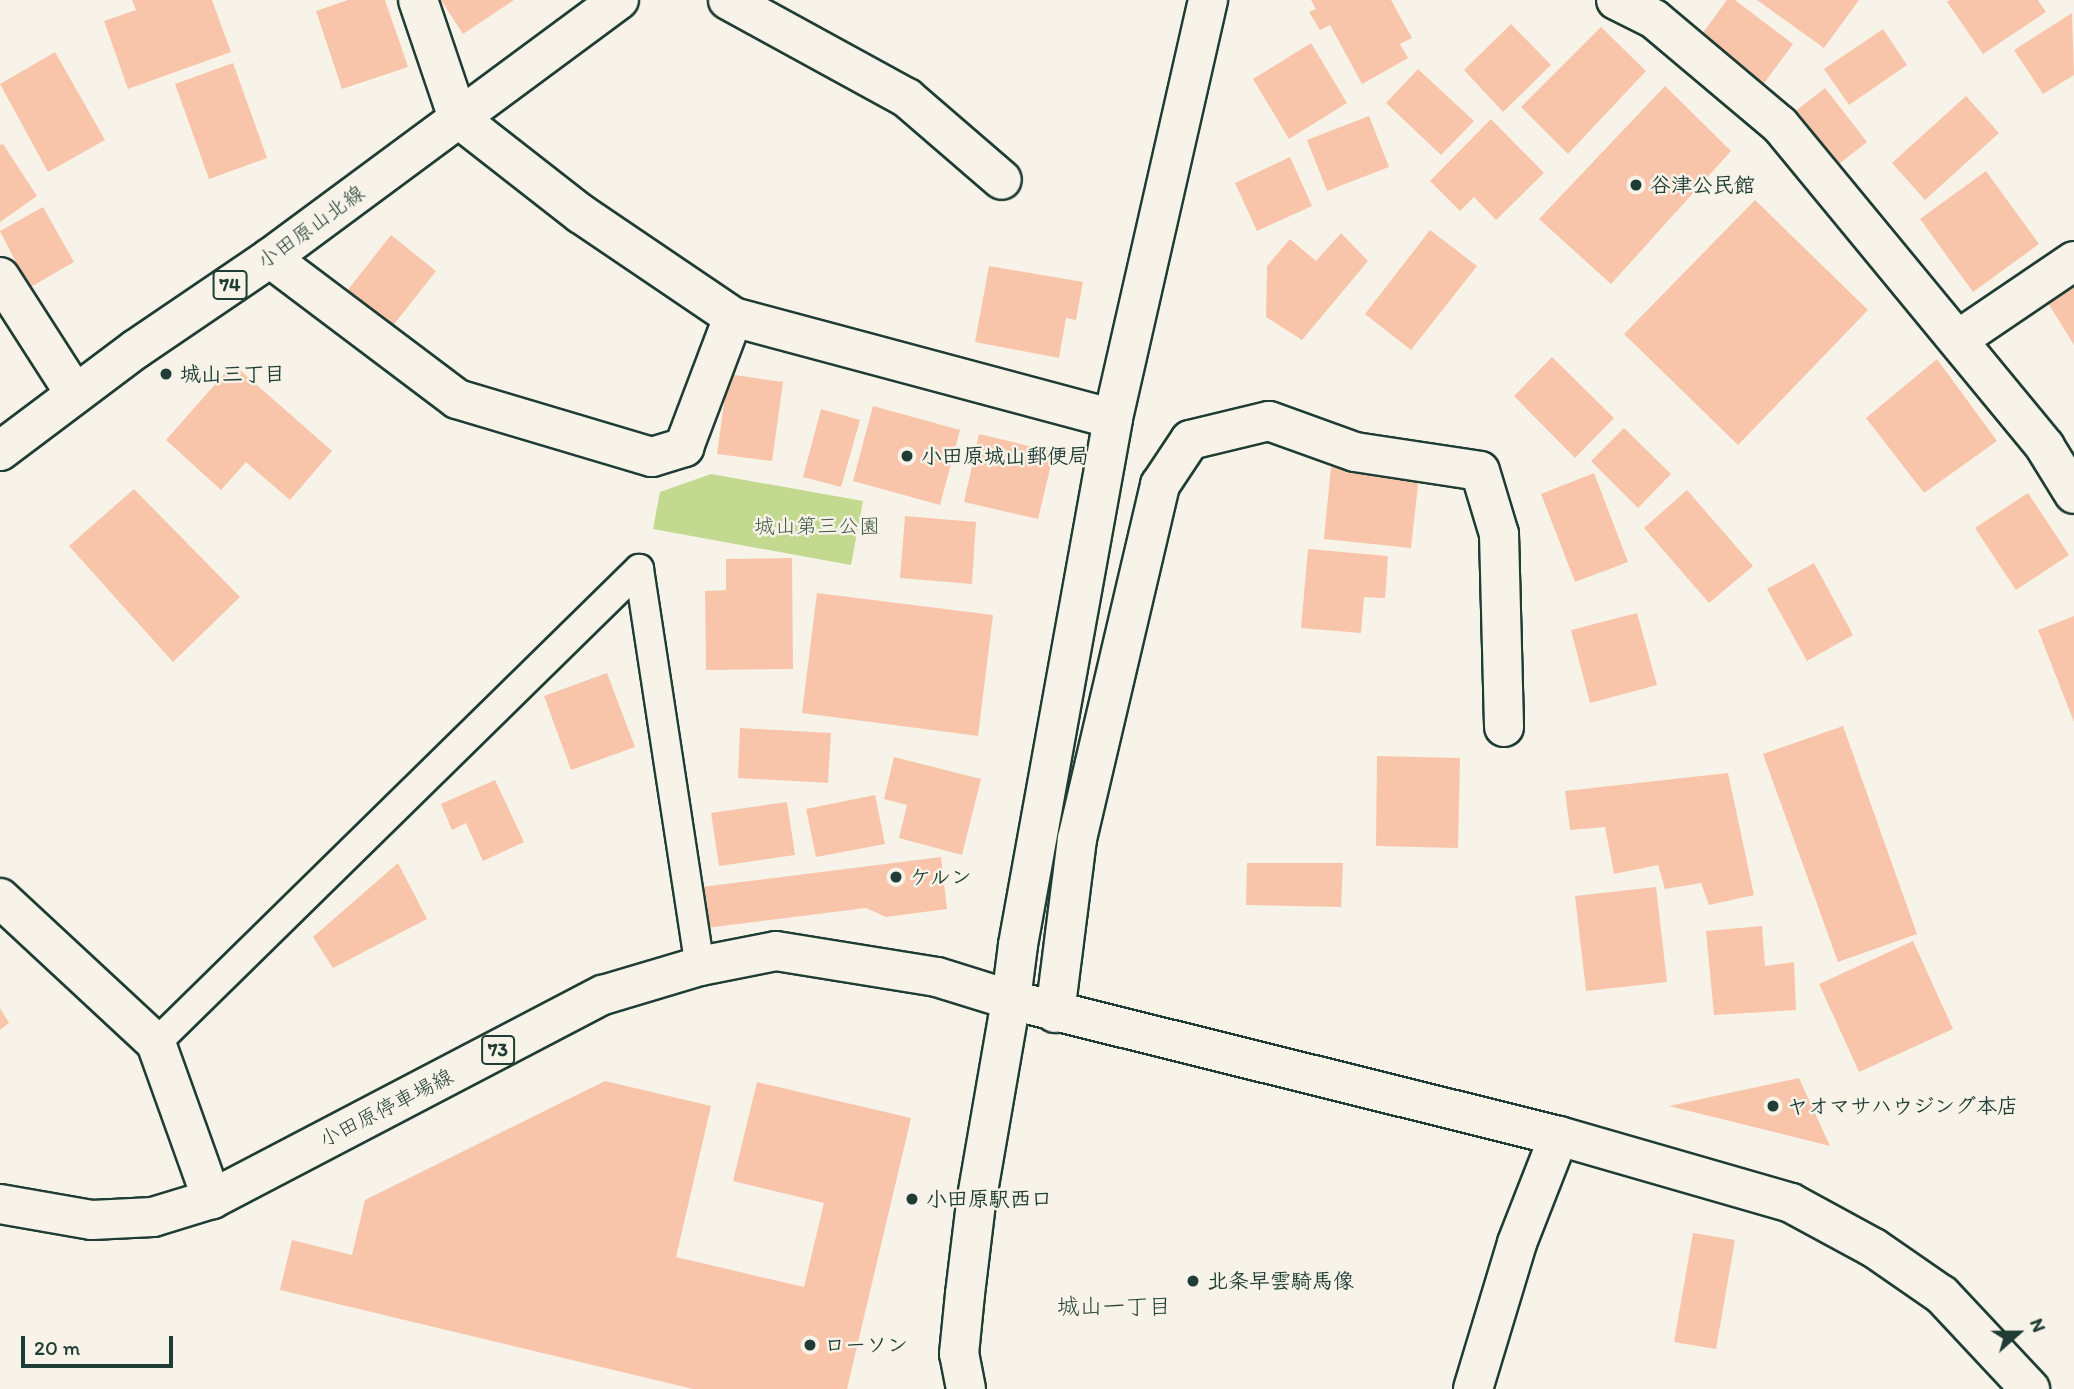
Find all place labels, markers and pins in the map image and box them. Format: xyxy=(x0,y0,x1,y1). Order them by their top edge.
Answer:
place label: 谷津公民館 xyxy=(1650,172,1755,198)
marker: 谷津公民館 xyxy=(1628,177,1644,193)
place label: 城山三丁目 xyxy=(180,361,285,387)
marker: 城山三丁目 xyxy=(158,366,174,382)
place label: 小田原城山郵便局 xyxy=(921,443,1089,469)
marker: 小田原城山郵便局 xyxy=(899,448,915,464)
place label: ケルン xyxy=(910,864,973,890)
marker: ケルン xyxy=(888,869,904,885)
place label: ヤオマサハウジング本店 xyxy=(1787,1093,2018,1119)
marker: ヤオマサハウジング本店 xyxy=(1765,1098,1781,1114)
place label: 小田原駅西口 xyxy=(926,1186,1052,1212)
marker: 小田原駅西口 xyxy=(904,1191,920,1207)
place label: 北条早雲騎馬像 xyxy=(1207,1268,1354,1294)
marker: 北条早雲騎馬像 xyxy=(1185,1273,1201,1289)
place label: ローソン xyxy=(824,1332,908,1358)
marker: ローソン xyxy=(802,1337,818,1353)

